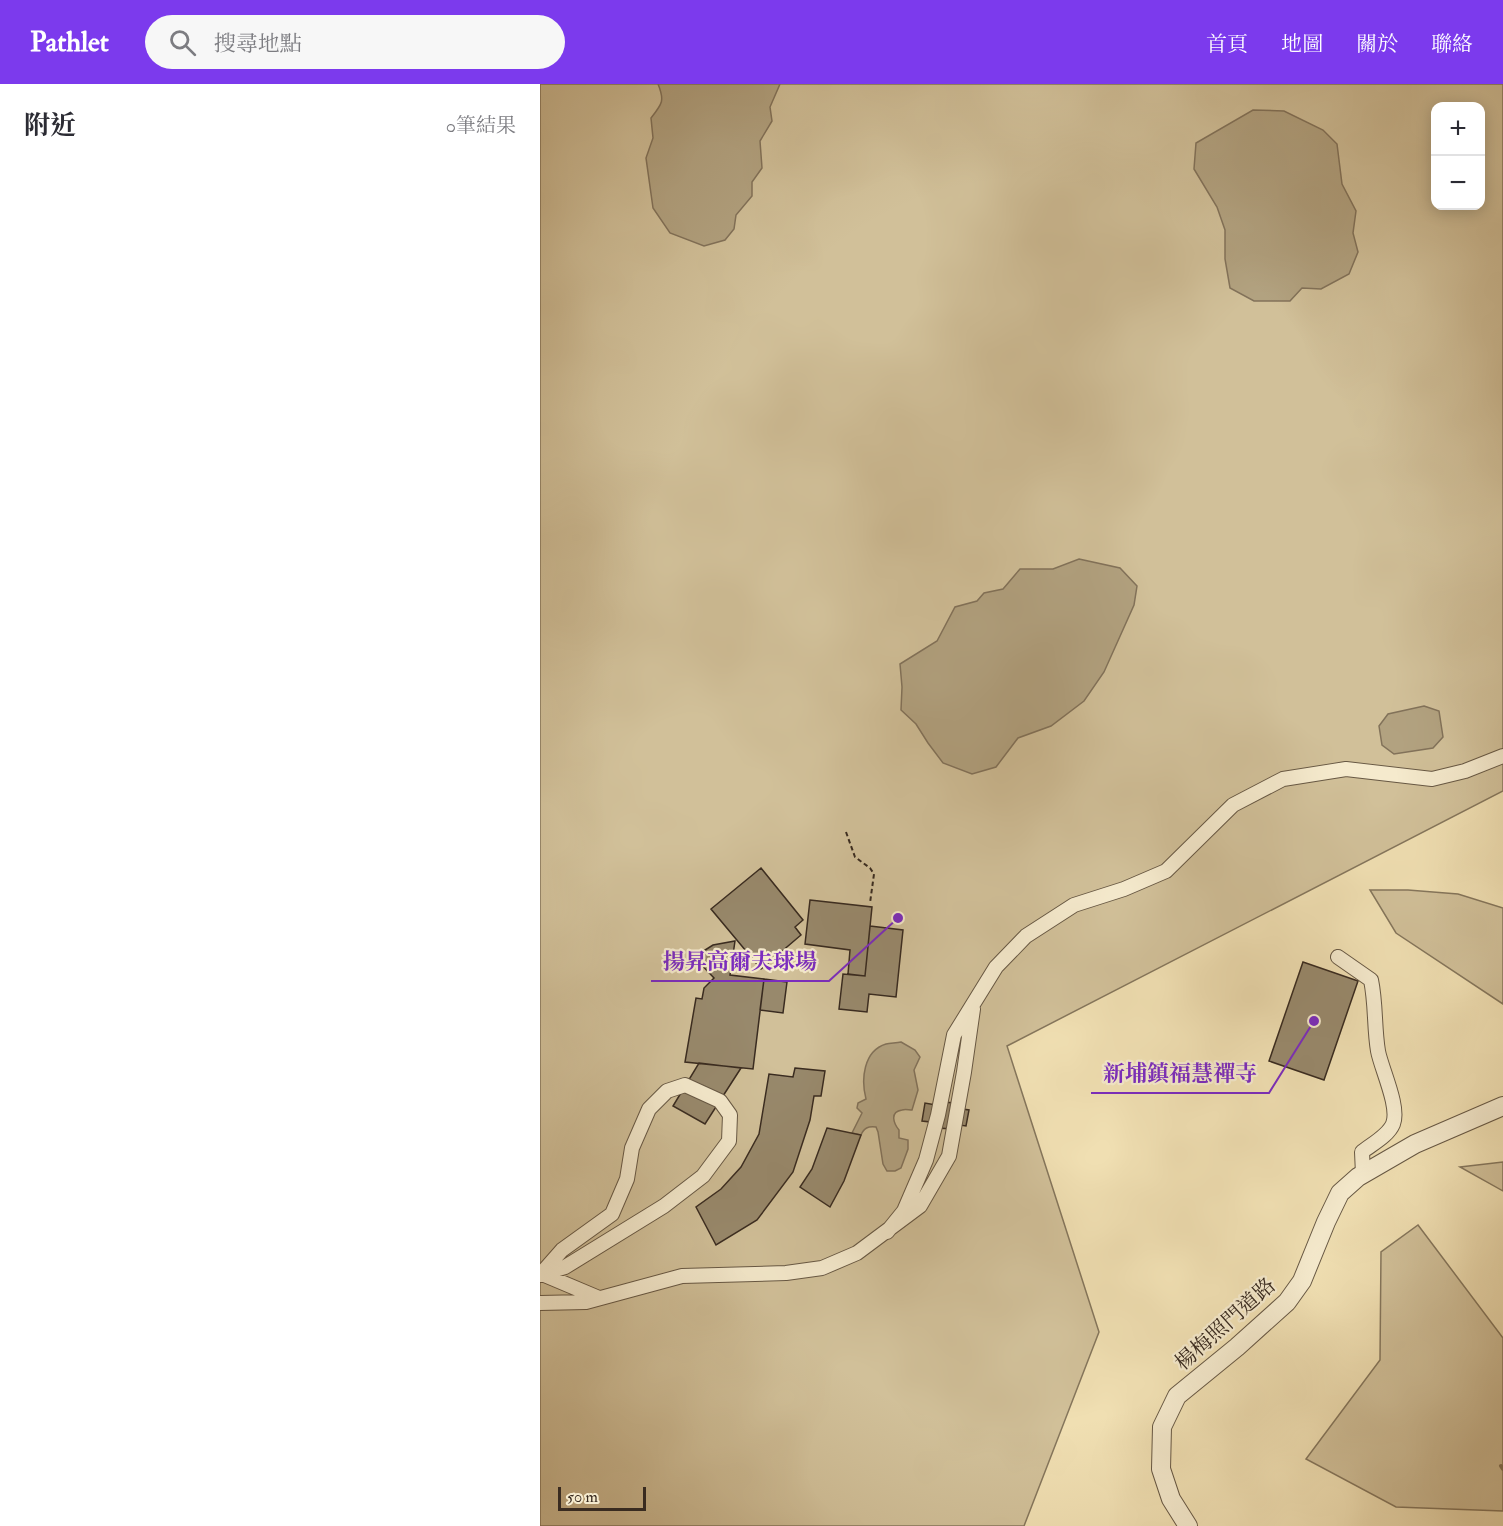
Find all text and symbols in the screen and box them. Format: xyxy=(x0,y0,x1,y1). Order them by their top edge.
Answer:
search box xyxy=(145,15,565,69)
text: Pathlet xyxy=(30,25,109,60)
icon: search xyxy=(166,26,199,59)
text: 搜尋地點 xyxy=(214,30,302,58)
text: 首頁 xyxy=(1206,31,1248,58)
text: 地圖 xyxy=(1281,31,1323,58)
text: 關於 xyxy=(1356,31,1398,58)
text: 聯絡 xyxy=(1431,31,1473,58)
map controls xyxy=(1431,102,1485,210)
button: + xyxy=(1431,102,1485,156)
text: 附近 xyxy=(24,110,76,142)
text: 0筆結果 xyxy=(446,113,516,138)
button: − xyxy=(1431,156,1485,210)
callout: 揚昇高爾夫球場 xyxy=(651,941,829,981)
text: 揚昇高爾夫球場 xyxy=(663,948,817,976)
callout: 新埔鎮福慧禪寺 xyxy=(1091,1053,1269,1093)
text: 新埔鎮福慧禪寺 xyxy=(1103,1060,1257,1088)
street label: 楊梅照門道路 xyxy=(1169,1272,1281,1377)
scale bar xyxy=(558,1484,646,1512)
text: 50 m xyxy=(567,1487,598,1507)

